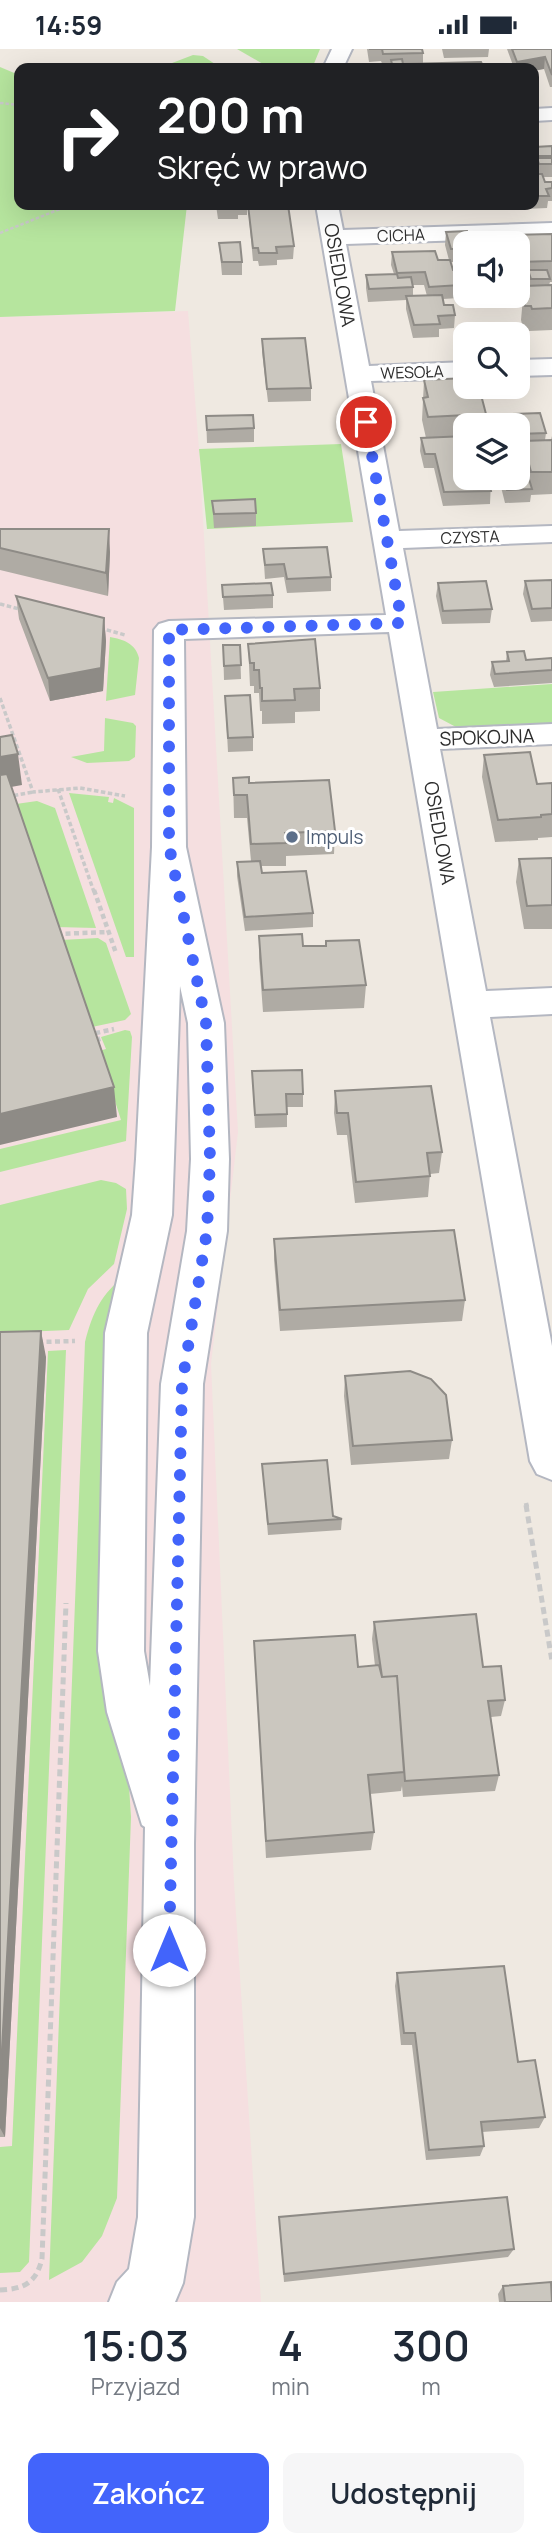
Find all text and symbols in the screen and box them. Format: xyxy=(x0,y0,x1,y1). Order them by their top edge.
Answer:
text: 14:59 xyxy=(35,7,103,43)
text: 200 m xyxy=(157,81,305,148)
icon: right xyxy=(42,91,133,182)
text: Skręć w prawo xyxy=(157,145,368,189)
street label: OSIEDLOWA xyxy=(318,221,362,329)
street label: CICHA xyxy=(377,223,425,247)
map controls xyxy=(453,231,530,490)
button: sound xyxy=(453,231,530,308)
button: search xyxy=(453,322,530,399)
street label: WESOŁA xyxy=(380,360,444,384)
pin xyxy=(336,392,396,452)
icon: arrive xyxy=(347,403,385,441)
button: layers xyxy=(453,413,530,490)
street label: CZYSTA xyxy=(440,525,500,549)
street label: SPOKOJNA xyxy=(439,722,535,752)
street label: OSIEDLOWA xyxy=(418,779,462,887)
place label: Impuls xyxy=(306,824,364,850)
marker: Impuls xyxy=(284,829,300,845)
position arrow xyxy=(132,1913,206,1987)
text: 15:03 xyxy=(82,2316,189,2374)
text: 4 xyxy=(278,2316,303,2374)
text: 300 xyxy=(392,2316,470,2374)
text: Przyjazd xyxy=(91,2370,180,2402)
text: min xyxy=(271,2370,310,2402)
text: m xyxy=(421,2370,441,2402)
button: Zakończ xyxy=(28,2453,269,2533)
button: Udostępnij xyxy=(283,2453,524,2533)

